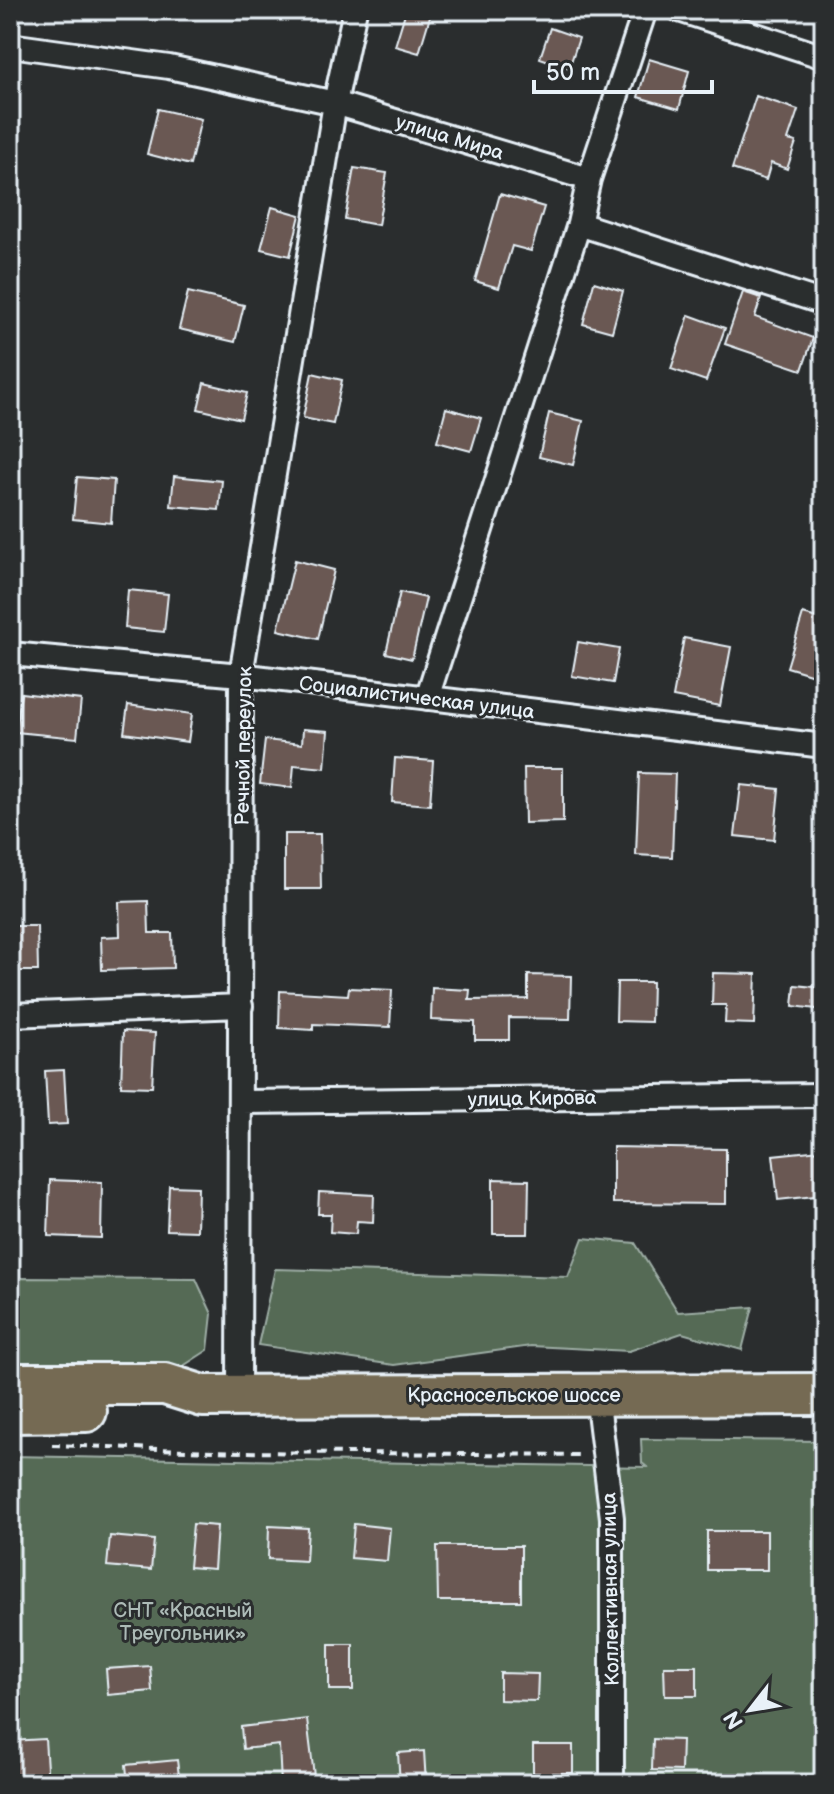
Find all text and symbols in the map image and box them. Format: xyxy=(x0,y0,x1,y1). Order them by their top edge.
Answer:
scale bar xyxy=(534,44,712,94)
text: 50 m xyxy=(546,58,600,87)
street label: улица Мира xyxy=(393,110,507,166)
street label: Речной переулок xyxy=(231,666,257,826)
street label: Социалистическая улица xyxy=(298,672,536,724)
street label: улица Кирова xyxy=(467,1086,597,1112)
street label: Красносельское шоссе xyxy=(407,1384,621,1408)
street label: Коллективная улица xyxy=(597,1492,625,1686)
park label: СНТ «Красный Треугольник» xyxy=(114,1599,252,1646)
north arrow xyxy=(710,1670,790,1750)
text: N xyxy=(718,1705,750,1734)

